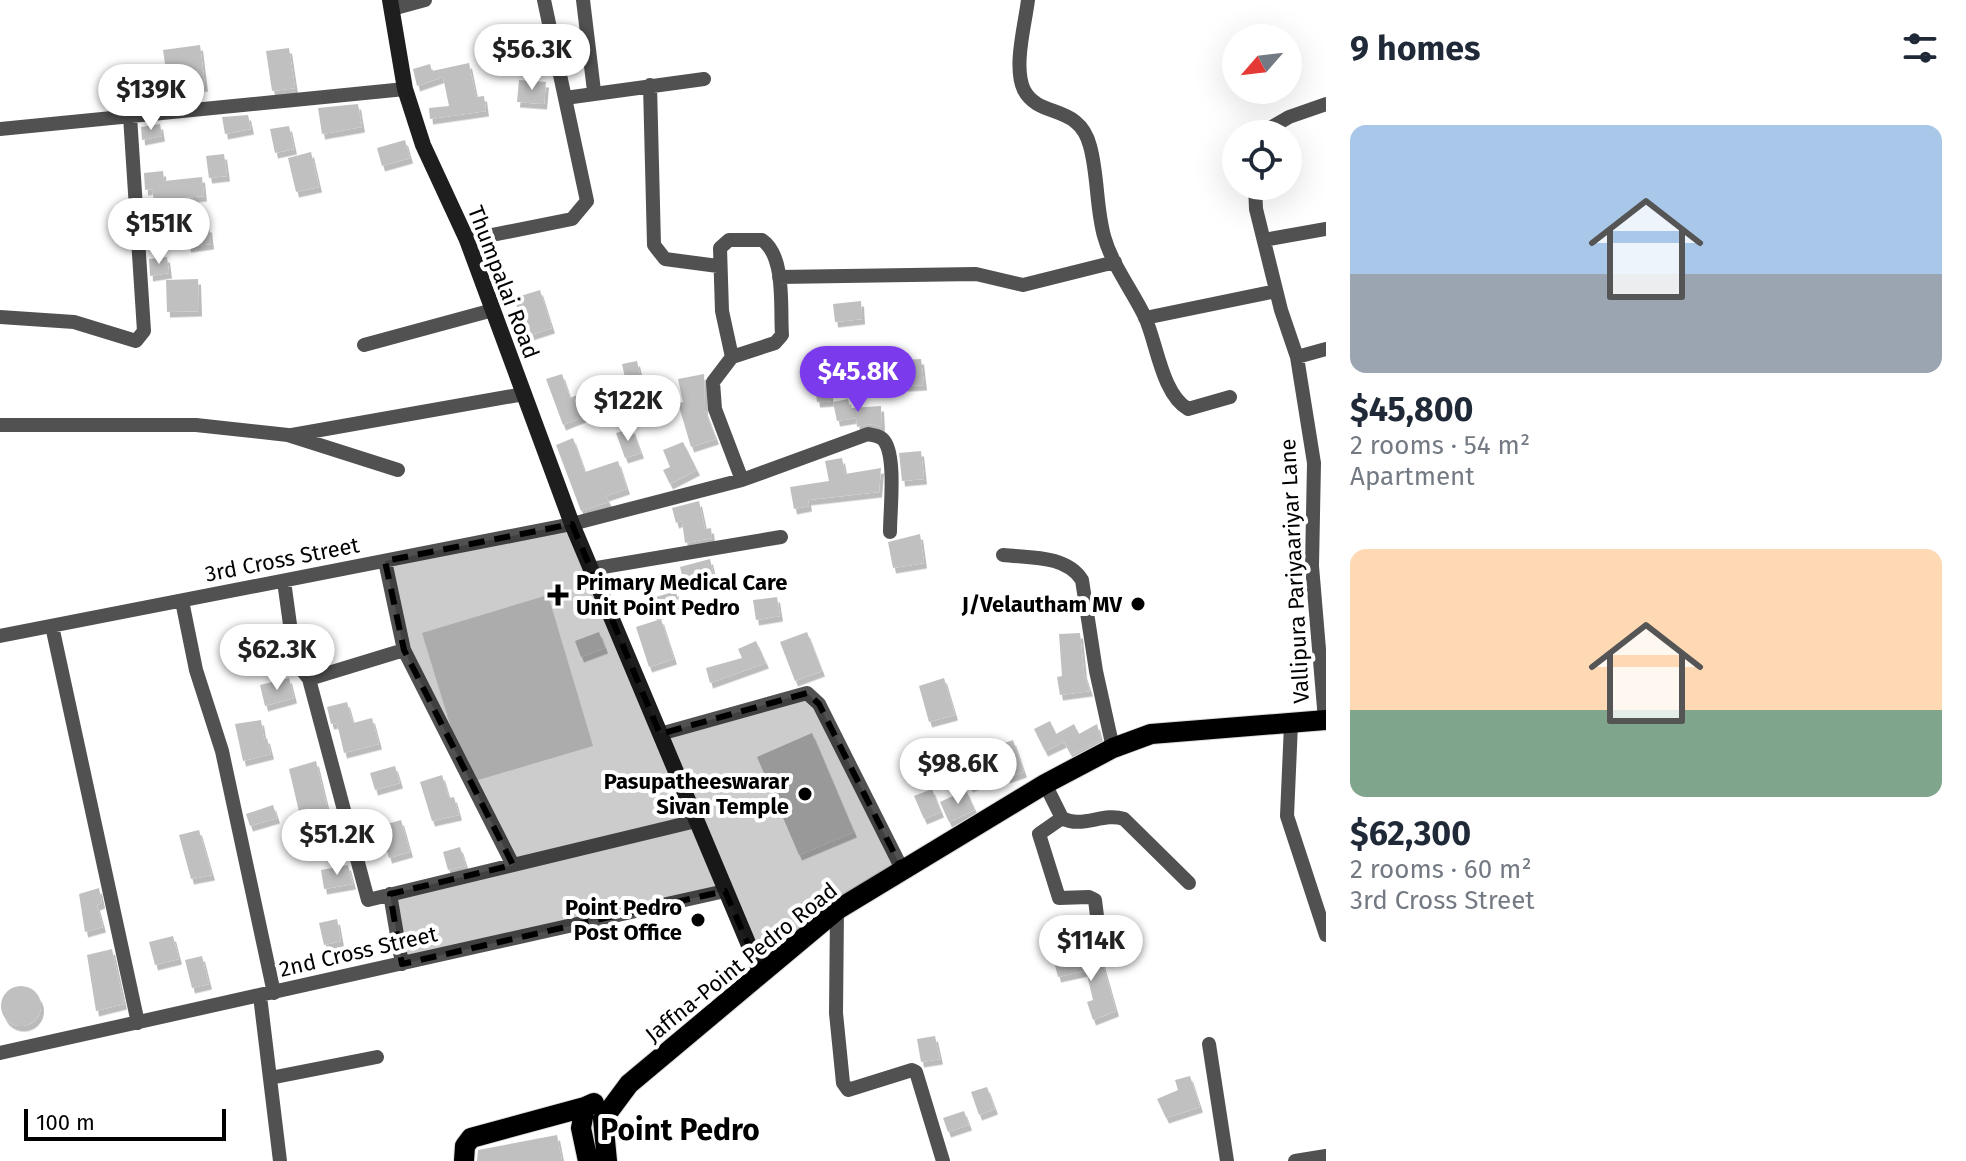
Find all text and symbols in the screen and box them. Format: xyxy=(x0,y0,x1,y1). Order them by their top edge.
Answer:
pin: $56.3K xyxy=(467,24,597,92)
north arrow xyxy=(1222,24,1302,104)
map controls xyxy=(1222,24,1302,200)
icon: filters xyxy=(1898,26,1942,70)
text: 9 homes xyxy=(1350,28,1481,69)
text: $56.3K xyxy=(492,34,572,65)
pin: $139K xyxy=(95,64,207,132)
text: $139K xyxy=(116,74,186,105)
button: locate xyxy=(1222,120,1302,200)
icon: home xyxy=(1574,177,1718,321)
pin: $151K xyxy=(103,198,215,266)
street label: Thumpalai Road xyxy=(462,202,545,362)
text: $151K xyxy=(126,208,192,239)
pin: $45.8K xyxy=(793,346,923,414)
text: $45.8K xyxy=(818,356,898,387)
pin: $122K xyxy=(572,375,684,443)
text: $122K xyxy=(594,385,662,416)
text: $45,800 xyxy=(1350,389,1473,430)
text: 2 rooms · 54 m² xyxy=(1350,430,1530,461)
street label: Vallipura Pariyaariyar Lane xyxy=(1274,438,1315,704)
text: Apartment xyxy=(1350,461,1475,492)
street label: 3rd Cross Street xyxy=(203,531,361,588)
place label: Primary Medical Care Unit Point Pedro xyxy=(576,569,787,621)
marker: Primary Medical Care Unit Point Pedro xyxy=(547,584,569,606)
place label: J/Velautham MV xyxy=(961,591,1122,618)
marker: J/Velautham MV xyxy=(1129,595,1147,613)
icon: home xyxy=(1574,601,1718,745)
pin: $62.3K xyxy=(212,624,342,692)
text: $62.3K xyxy=(238,634,316,665)
pin: $98.6K xyxy=(893,738,1023,806)
text: $98.6K xyxy=(918,748,998,779)
place label: Pasupatheeswarar Sivan Temple xyxy=(604,768,789,820)
marker: Pasupatheeswarar Sivan Temple xyxy=(796,785,814,803)
pin: $51.2K xyxy=(272,809,402,877)
text: $62,300 xyxy=(1350,813,1471,854)
text: $51.2K xyxy=(300,819,374,850)
text: 2 rooms · 60 m² xyxy=(1350,854,1532,885)
street label: Jaffna-Point Pedro Road xyxy=(640,877,843,1048)
text: 3rd Cross Street xyxy=(1350,885,1535,916)
place label: Point Pedro Post Office xyxy=(565,894,682,946)
marker: Point Pedro Post Office xyxy=(689,911,707,929)
pin: $114K xyxy=(1035,915,1147,983)
street label: 2nd Cross Street xyxy=(276,920,440,983)
text: $114K xyxy=(1057,925,1125,956)
scale bar xyxy=(24,1105,226,1141)
text: 100 m xyxy=(36,1109,95,1136)
district label: Point Pedro xyxy=(600,1112,760,1148)

